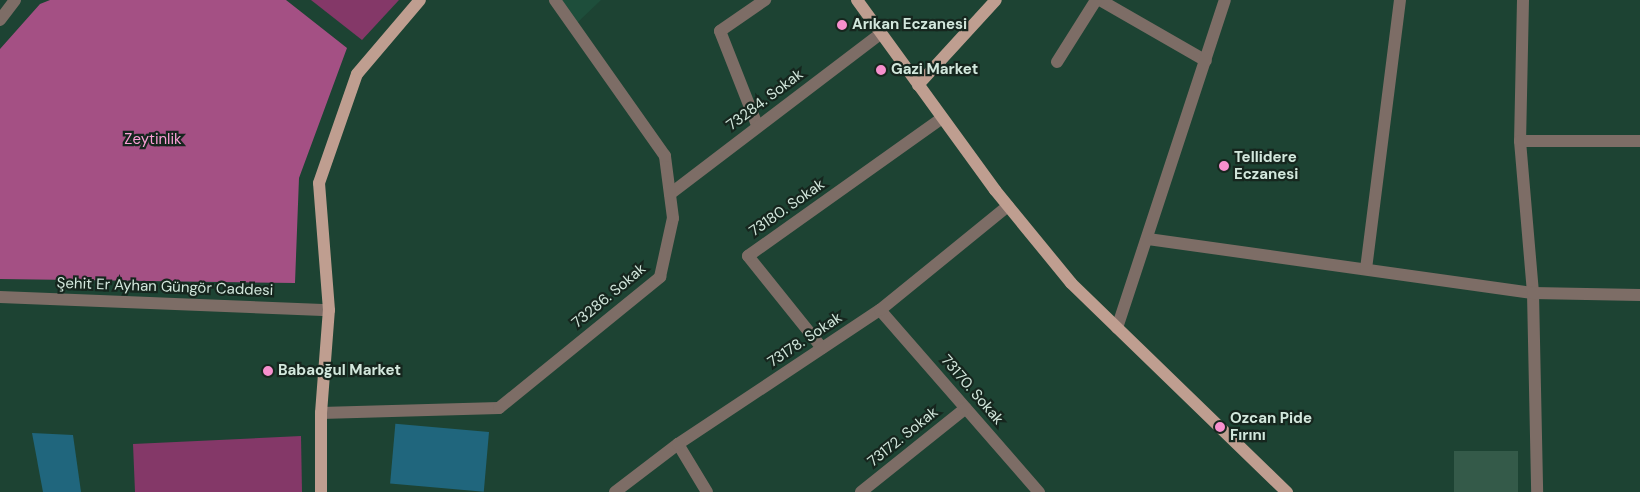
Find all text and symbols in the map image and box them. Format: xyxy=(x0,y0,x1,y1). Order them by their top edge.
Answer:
place label: Arıkan Eczanesi xyxy=(852,16,967,34)
marker: Arıkan Eczanesi xyxy=(836,19,848,31)
place label: Gazi Market xyxy=(891,61,978,79)
marker: Gazi Market xyxy=(875,64,887,76)
street label: 73284. Sokak xyxy=(723,65,807,135)
park label: Zeytinlik xyxy=(124,131,182,149)
place label: Tellidere Eczanesi xyxy=(1234,148,1298,183)
marker: Tellidere Eczanesi xyxy=(1218,160,1230,172)
street label: 73180. Sokak xyxy=(746,176,828,240)
street label: 73286. Sokak xyxy=(569,260,649,332)
street label: Şehit Er Ayhan Güngör Caddesi xyxy=(56,274,274,300)
street label: 73178. Sokak xyxy=(765,309,845,371)
street label: 73170. Sokak xyxy=(937,352,1007,428)
place label: Babaoğul Market xyxy=(278,362,401,380)
marker: Babaoğul Market xyxy=(262,365,274,377)
street label: 73172. Sokak xyxy=(864,403,942,471)
place label: Ozcan Pide Fırını xyxy=(1230,409,1312,444)
marker: Ozcan Pide Fırını xyxy=(1214,421,1226,433)

